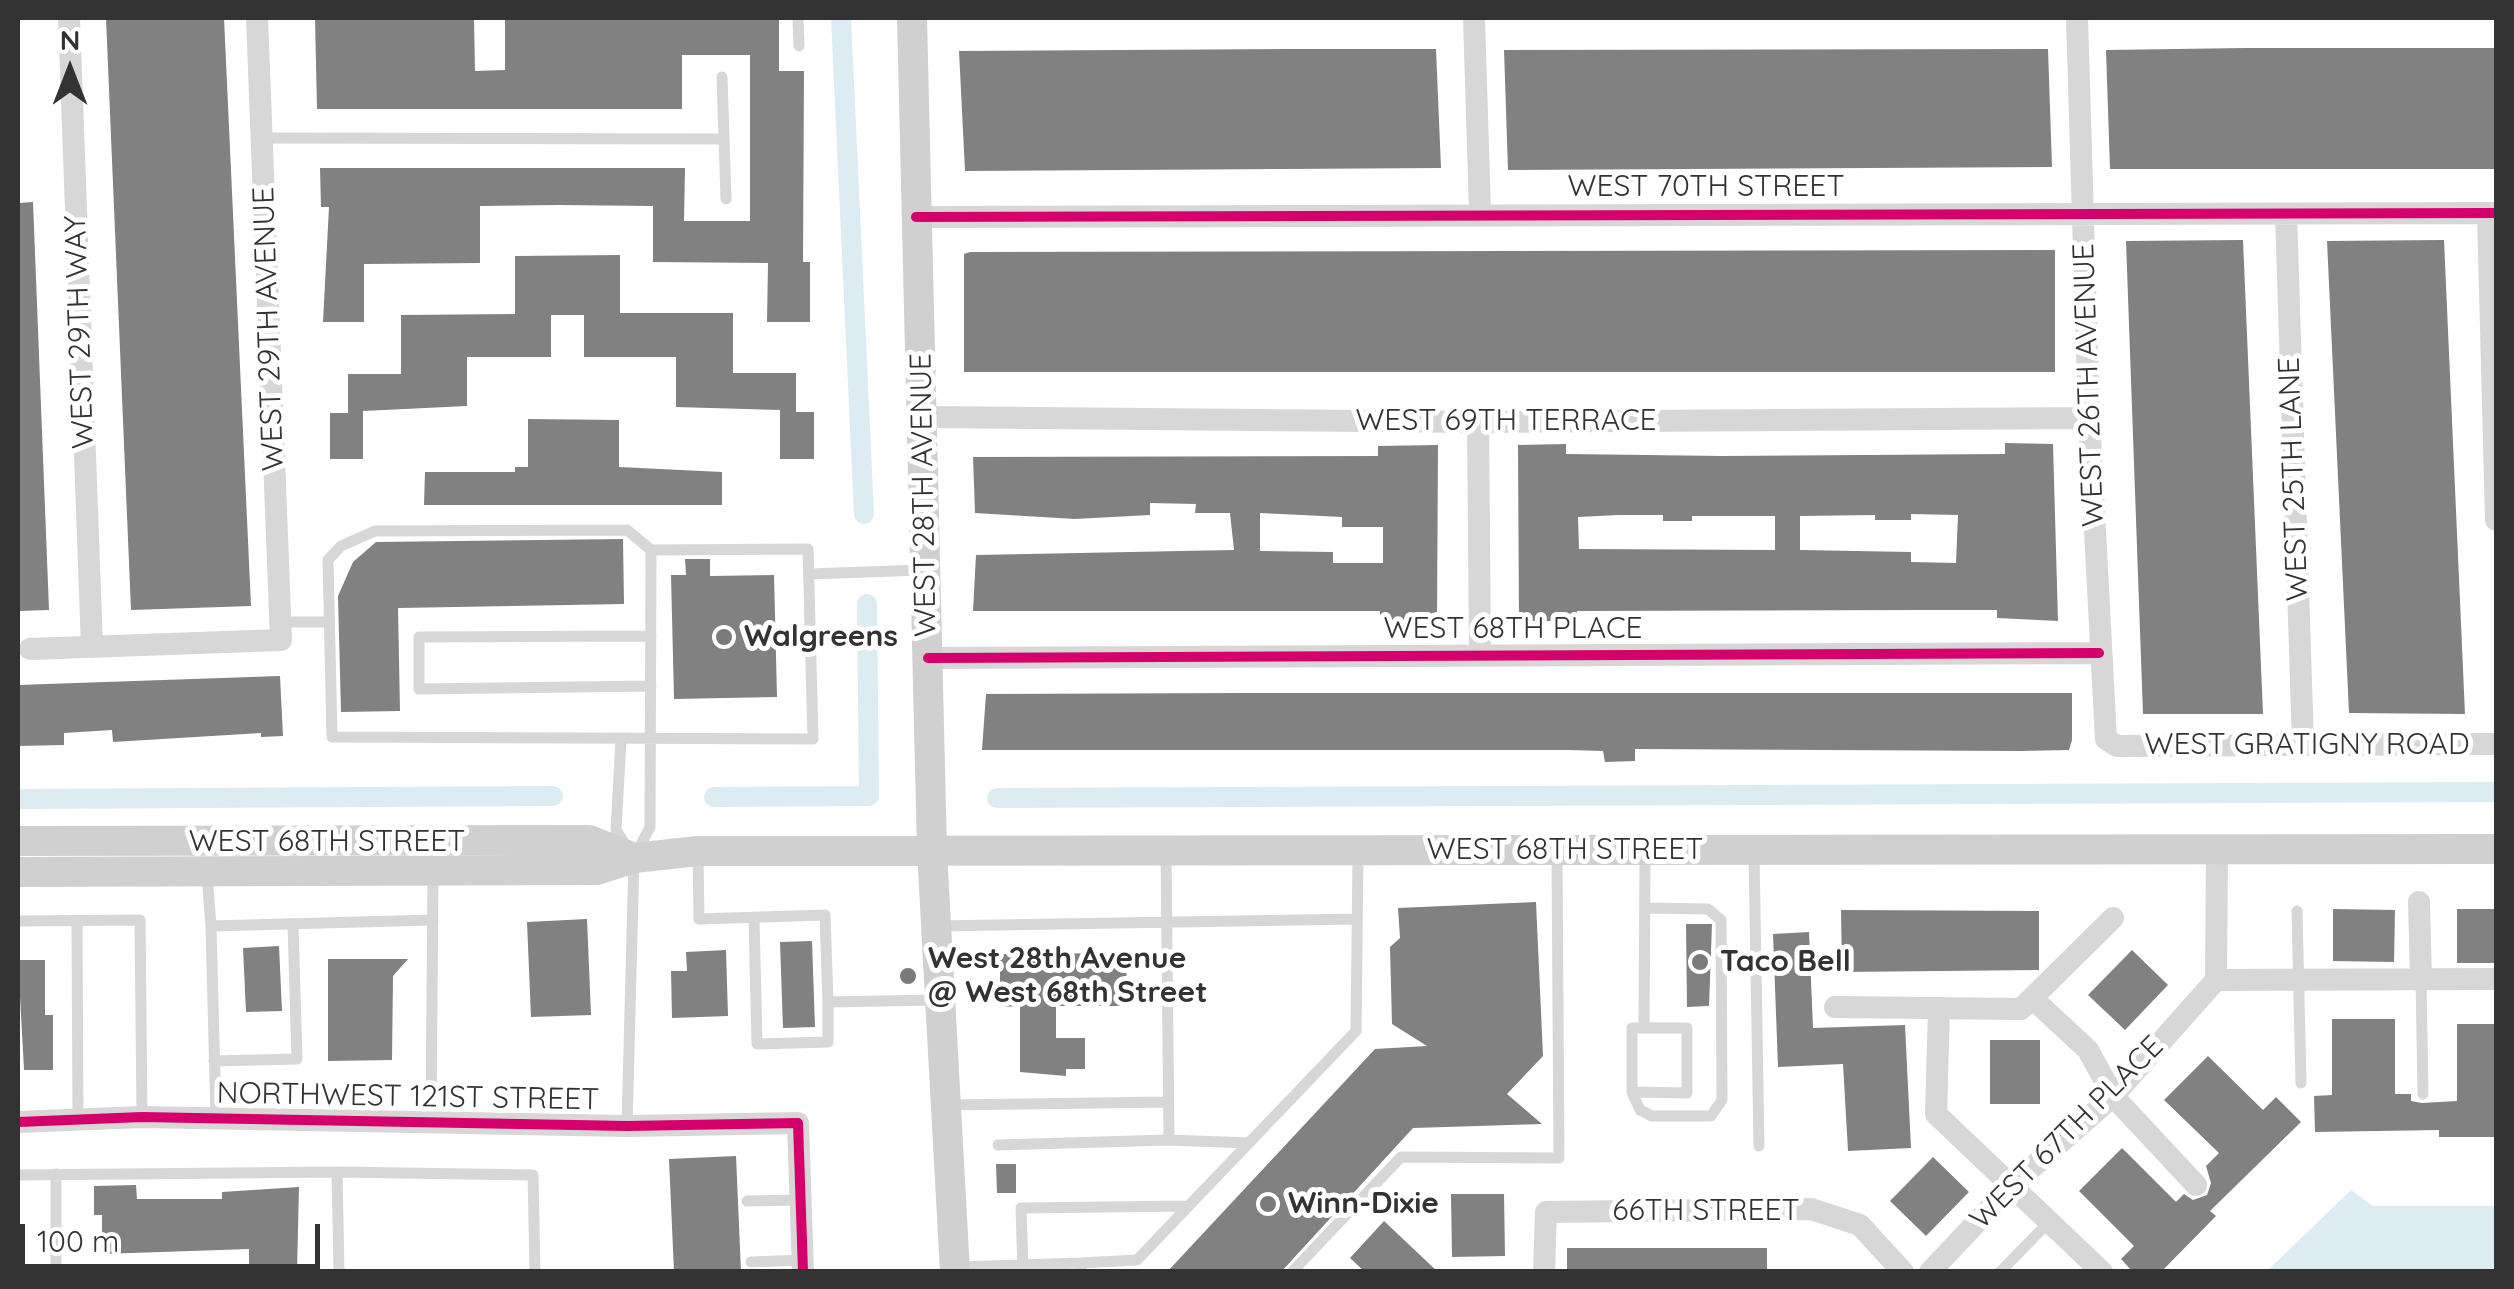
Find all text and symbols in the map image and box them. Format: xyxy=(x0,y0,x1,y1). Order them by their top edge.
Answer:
north arrow xyxy=(20,20,120,120)
text: N xyxy=(60,22,80,57)
street label: WEST 70TH STREET xyxy=(1567,169,1845,205)
street label: WEST 29TH AVENUE xyxy=(246,186,292,472)
street label: WEST 29TH WAY xyxy=(58,215,102,449)
street label: WEST 26TH AVENUE xyxy=(2066,243,2112,527)
street label: WEST 28TH AVENUE xyxy=(904,353,944,637)
street label: WEST 25TH LANE xyxy=(2272,356,2316,602)
street label: WEST 69TH TERRACE xyxy=(1355,403,1657,439)
street label: WEST 68TH PLACE xyxy=(1383,611,1643,647)
place label: Walgreens xyxy=(744,619,898,655)
marker: Walgreens xyxy=(713,626,735,648)
street label: WEST GRATIGNY ROAD xyxy=(2145,727,2469,763)
street label: WEST 68TH STREET xyxy=(189,824,465,860)
street label: WEST 68TH STREET xyxy=(1427,832,1703,868)
place label: West 28th Avenue @ West 68th Street xyxy=(928,941,1207,1012)
place label: Taco Bell xyxy=(1720,944,1851,980)
marker: Taco Bell xyxy=(1689,951,1711,973)
marker: West 28th Avenue @ West 68th Street xyxy=(897,965,919,987)
street label: WEST 67TH PLACE xyxy=(1963,1029,2171,1237)
street label: NORTHWEST 121ST STREET xyxy=(216,1076,600,1118)
place label: Winn-Dixie xyxy=(1288,1186,1439,1222)
marker: Winn-Dixie xyxy=(1257,1193,1279,1215)
street label: 66TH STREET xyxy=(1612,1193,1800,1229)
scale bar xyxy=(25,1204,325,1266)
text: 100 m xyxy=(37,1222,119,1260)

